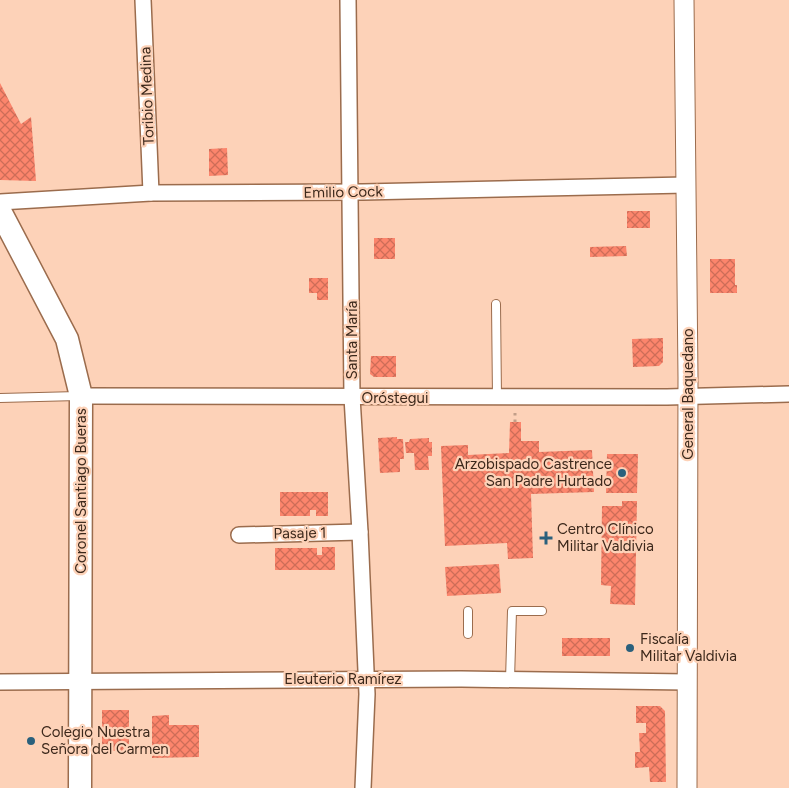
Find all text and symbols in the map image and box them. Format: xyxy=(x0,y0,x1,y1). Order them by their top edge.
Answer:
street label: Toribio Medina xyxy=(136,46,158,146)
street label: Emilio Cock xyxy=(303,182,383,202)
street label: Santa María xyxy=(343,301,361,379)
street label: General Baquedano xyxy=(679,328,697,460)
street label: Oróstegui xyxy=(362,389,428,407)
street label: Coronel Santiago Bueras xyxy=(72,408,90,574)
place label: Arzobispado Castrence San Padre Hurtado xyxy=(455,455,612,490)
marker: Arzobispado Castrence San Padre Hurtado xyxy=(616,467,628,479)
place label: Centro Clínico Militar Valdivia xyxy=(557,520,654,555)
street label: Pasaje 1 xyxy=(273,524,327,542)
marker: Centro Clínico Militar Valdivia xyxy=(539,531,553,545)
place label: Fiscalía Militar Valdivia xyxy=(640,630,737,665)
marker: Fiscalía Militar Valdivia xyxy=(624,642,636,654)
street label: Eleuterio Ramírez xyxy=(284,670,402,688)
place label: Colegio Nuestra Señora del Carmen xyxy=(41,723,169,758)
marker: Colegio Nuestra Señora del Carmen xyxy=(25,735,37,747)

